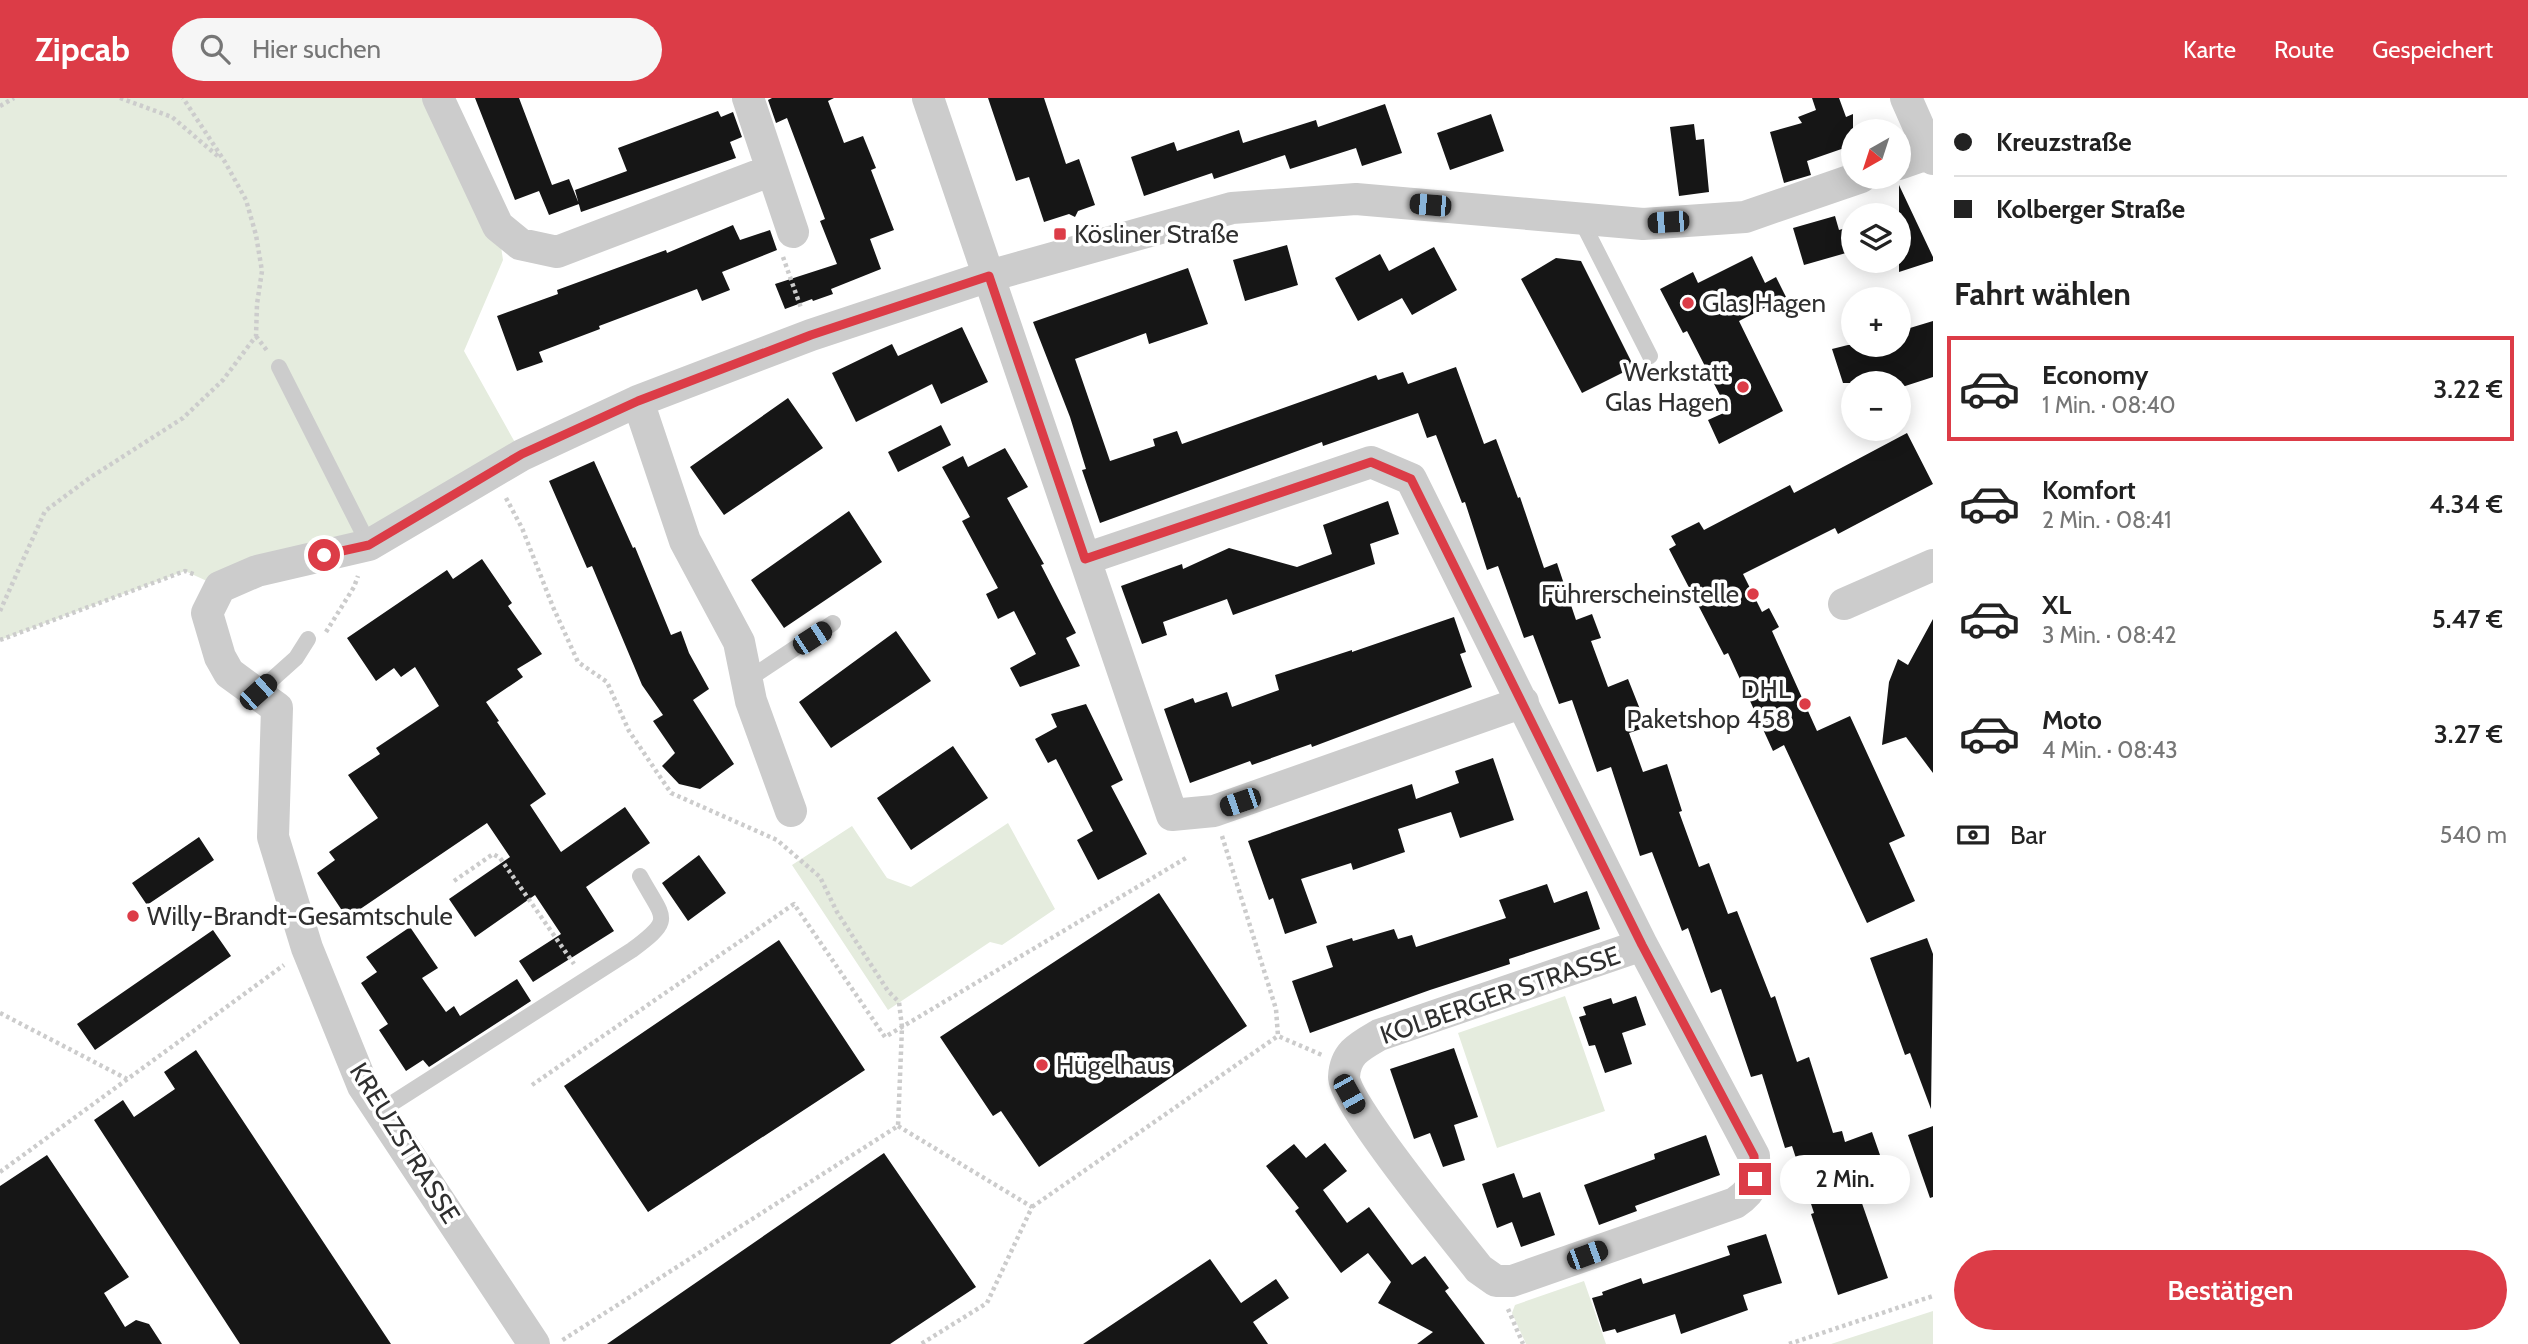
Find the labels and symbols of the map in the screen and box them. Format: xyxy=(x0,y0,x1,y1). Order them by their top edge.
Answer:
north arrow xyxy=(1841,119,1911,189)
car xyxy=(1409,193,1452,217)
car xyxy=(1647,210,1690,234)
place label: Kösliner Straße xyxy=(1074,218,1239,250)
marker: Kösliner Straße xyxy=(1052,226,1068,242)
place label: Glas Hagen xyxy=(1702,287,1826,319)
marker: Glas Hagen xyxy=(1680,295,1696,311)
place label: Werkstatt Glas Hagen xyxy=(1605,356,1729,418)
marker: Werkstatt Glas Hagen xyxy=(1735,379,1751,395)
route start xyxy=(308,539,340,571)
place label: Führerscheinstelle xyxy=(1541,578,1739,610)
marker: Führerscheinstelle xyxy=(1745,586,1761,602)
car xyxy=(789,618,836,658)
car xyxy=(236,670,281,714)
place label: DHL Paketshop 458 xyxy=(1627,673,1791,735)
marker: DHL Paketshop 458 xyxy=(1797,696,1813,712)
car xyxy=(1217,785,1264,819)
place label: Willy-Brandt-Gesamtschule xyxy=(147,900,453,932)
marker: Willy-Brandt-Gesamtschule xyxy=(125,908,141,924)
street label: KOLBERGER STRASSE xyxy=(1376,939,1624,1051)
place label: Hügelhaus xyxy=(1056,1049,1171,1081)
street label: KREUZSTRASSE xyxy=(343,1057,467,1229)
marker: Hügelhaus xyxy=(1034,1057,1050,1073)
car xyxy=(1330,1071,1369,1117)
callout: 2 Min. xyxy=(1780,1154,1909,1204)
route end xyxy=(1739,1163,1771,1195)
car xyxy=(1564,1238,1611,1272)

